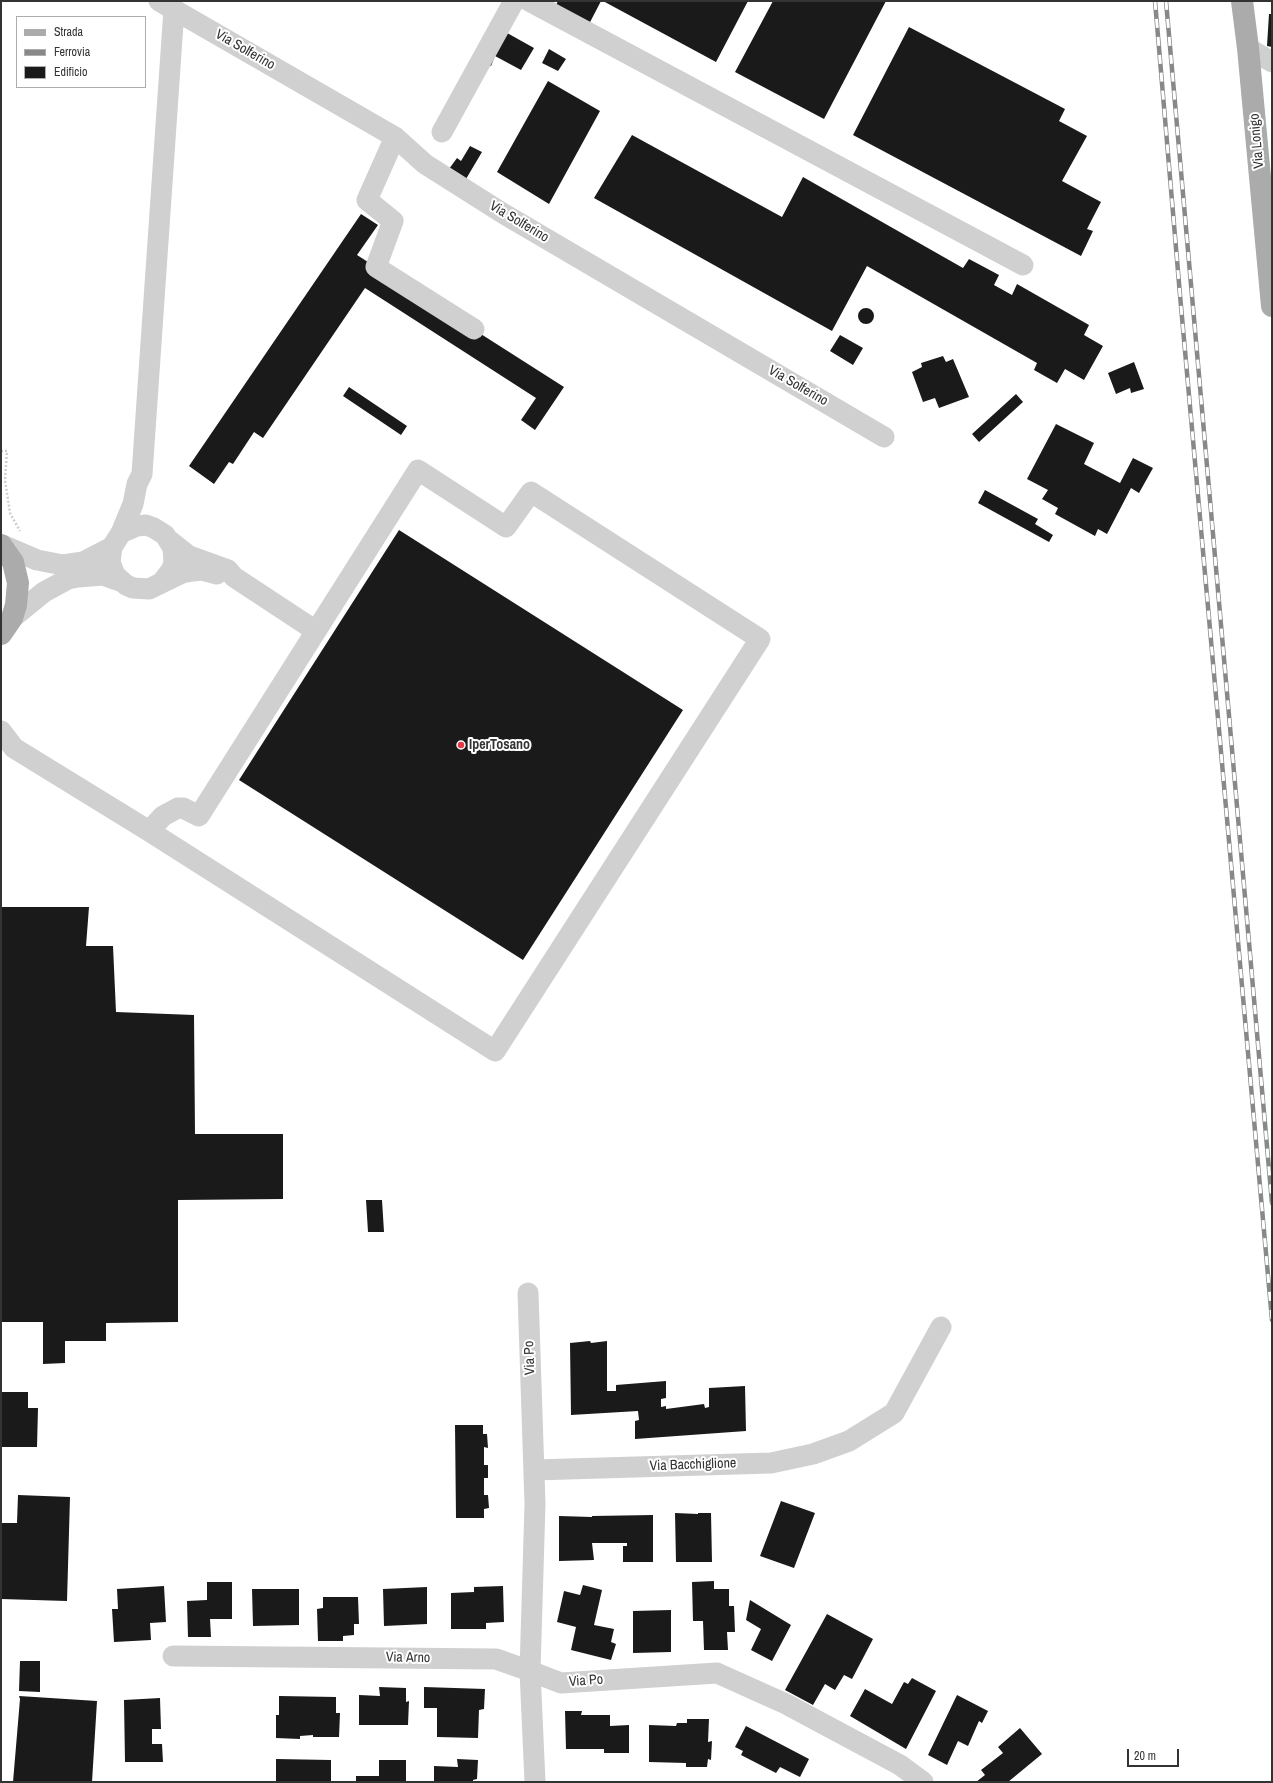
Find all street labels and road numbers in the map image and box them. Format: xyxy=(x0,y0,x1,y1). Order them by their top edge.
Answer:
street label: Via Solferino xyxy=(212,26,278,74)
street label: Via Lonigo xyxy=(1246,113,1268,169)
street label: Via Solferino xyxy=(486,198,552,246)
street label: Via Solferino xyxy=(765,362,831,410)
street label: Via Po xyxy=(521,1341,539,1375)
street label: Via Bacchiglione xyxy=(649,1455,737,1475)
street label: Via Arno xyxy=(386,1649,430,1667)
street label: Via Po xyxy=(568,1671,604,1691)

